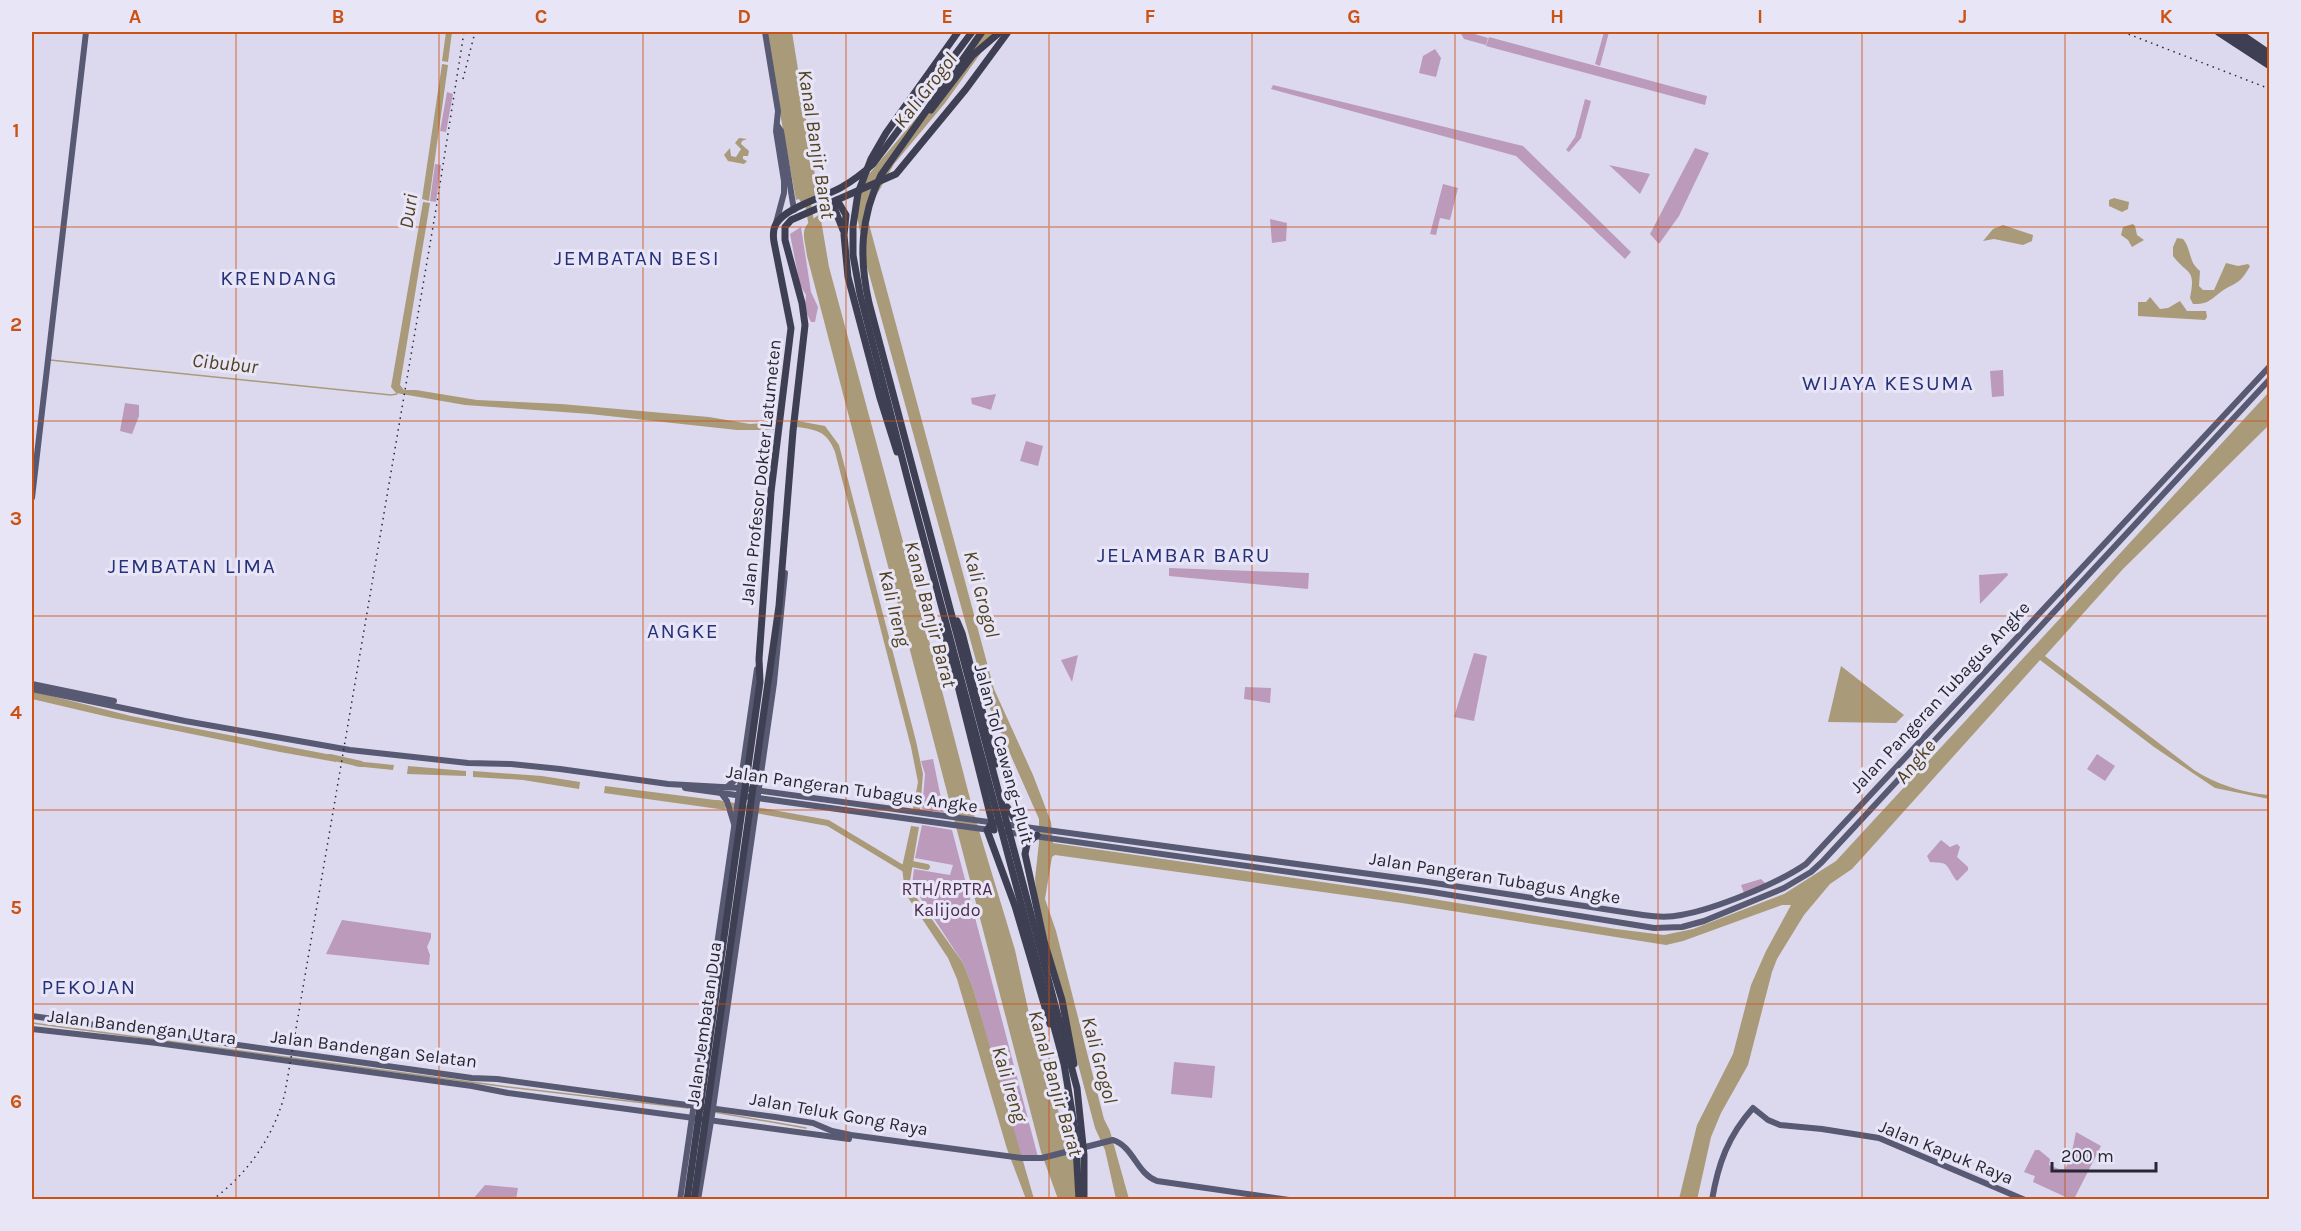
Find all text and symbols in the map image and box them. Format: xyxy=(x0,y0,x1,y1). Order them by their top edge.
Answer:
text: A xyxy=(129,5,142,28)
text: B xyxy=(332,5,344,28)
text: C xyxy=(535,5,547,28)
text: D xyxy=(737,5,751,28)
text: E xyxy=(941,5,953,28)
text: F xyxy=(1145,5,1156,28)
text: G xyxy=(1347,5,1361,28)
text: H xyxy=(1550,5,1564,28)
text: I xyxy=(1757,5,1763,28)
text: J xyxy=(1959,5,1967,28)
text: K xyxy=(2159,5,2173,28)
water label: Kali Grogol xyxy=(889,48,962,132)
water label: Kanal Banjir Barat xyxy=(793,68,840,220)
text: 1 xyxy=(12,119,20,142)
water label: Duri xyxy=(394,192,423,230)
district label: JEMBATAN BESI xyxy=(554,246,720,270)
district label: KRENDANG xyxy=(220,266,338,290)
text: 2 xyxy=(10,313,22,336)
street label: Jalan Profesor Dokter Latumeten xyxy=(736,338,786,606)
water label: Cibubur xyxy=(191,349,260,379)
district label: WIJAYA KESUMA xyxy=(1802,371,1974,395)
text: 3 xyxy=(10,507,22,530)
water label: Kanal Banjir Barat xyxy=(900,538,961,690)
district label: JELAMBAR BARU xyxy=(1097,543,1271,567)
water label: Kali Grogol xyxy=(959,548,1004,640)
district label: JEMBATAN LIMA xyxy=(108,554,276,578)
water label: Kali Ireng xyxy=(874,568,915,650)
street label: Jalan Pangeran Tubagus Angke xyxy=(1846,597,2034,797)
district label: ANGKE xyxy=(647,619,719,643)
street label: Jalan Tol Cawang–Pluit xyxy=(969,662,1039,847)
text: 4 xyxy=(10,701,22,724)
water label: Angke xyxy=(1889,734,1941,788)
street label: Jalan Pangeran Tubagus Angke xyxy=(725,760,979,818)
street label: Jalan Pangeran Tubagus Angke xyxy=(1368,847,1622,909)
park label: RTH/RPTRA Kalijodo xyxy=(901,878,993,921)
text: 5 xyxy=(10,896,22,919)
street label: Jalan Jembatan Dua xyxy=(682,940,726,1108)
district label: PEKOJAN xyxy=(41,975,137,999)
street label: Jalan Bandengan Utara xyxy=(46,1005,238,1049)
water label: Kanal Banjir Barat xyxy=(1024,1008,1087,1159)
water label: Kali Grogol xyxy=(1077,1014,1122,1106)
street label: Jalan Bandengan Selatan xyxy=(270,1025,478,1073)
water label: Kali Ireng xyxy=(987,1044,1032,1126)
street label: Jalan Teluk Gong Raya xyxy=(748,1087,930,1141)
text: 6 xyxy=(10,1090,22,1113)
street label: Jalan Kapuk Raya xyxy=(1876,1115,2016,1189)
scale bar xyxy=(2052,1135,2156,1173)
text: 200 m xyxy=(2061,1145,2114,1167)

